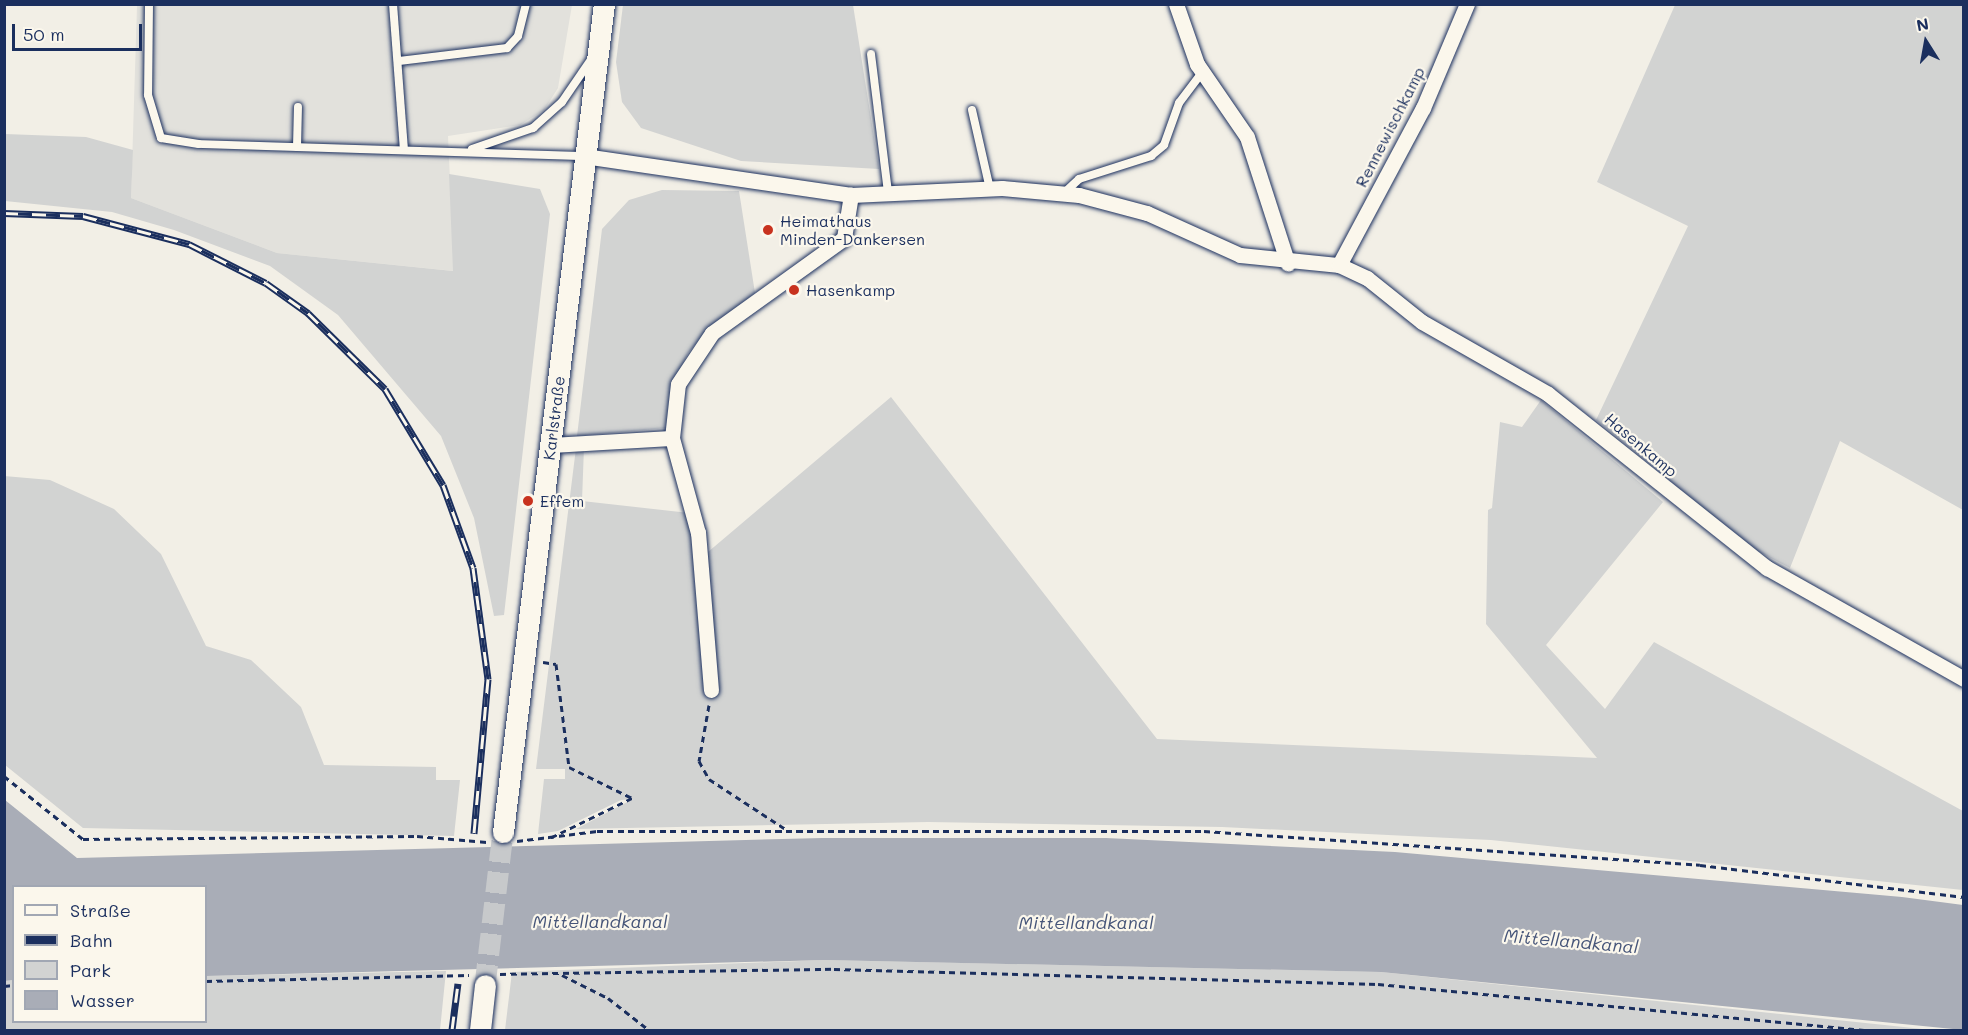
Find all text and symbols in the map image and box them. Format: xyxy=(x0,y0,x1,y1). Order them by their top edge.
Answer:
scale bar xyxy=(15,12,146,50)
north arrow xyxy=(1896,12,1956,72)
text: N xyxy=(1915,12,1930,35)
text: 50 m xyxy=(23,22,65,46)
street label: Rennewischkamp xyxy=(1351,64,1429,190)
place label: Heimathaus Minden-Dankersen xyxy=(780,211,925,249)
marker: Heimathaus Minden-Dankersen xyxy=(761,223,775,237)
place label: Hasenkamp xyxy=(806,280,895,300)
marker: Hasenkamp xyxy=(787,283,801,297)
street label: Karlstraße xyxy=(539,375,569,461)
street label: Hasenkamp xyxy=(1601,409,1681,481)
place label: Effem xyxy=(540,491,584,511)
marker: Effem xyxy=(521,494,535,508)
legend xyxy=(12,885,207,1023)
text: Straße xyxy=(70,898,131,922)
water label: Mittellandkanal xyxy=(533,910,667,932)
water label: Mittellandkanal xyxy=(1019,911,1153,933)
water label: Mittellandkanal xyxy=(1503,924,1639,958)
text: Bahn xyxy=(70,928,113,952)
text: Park xyxy=(70,958,111,982)
text: Wasser xyxy=(70,988,135,1012)

